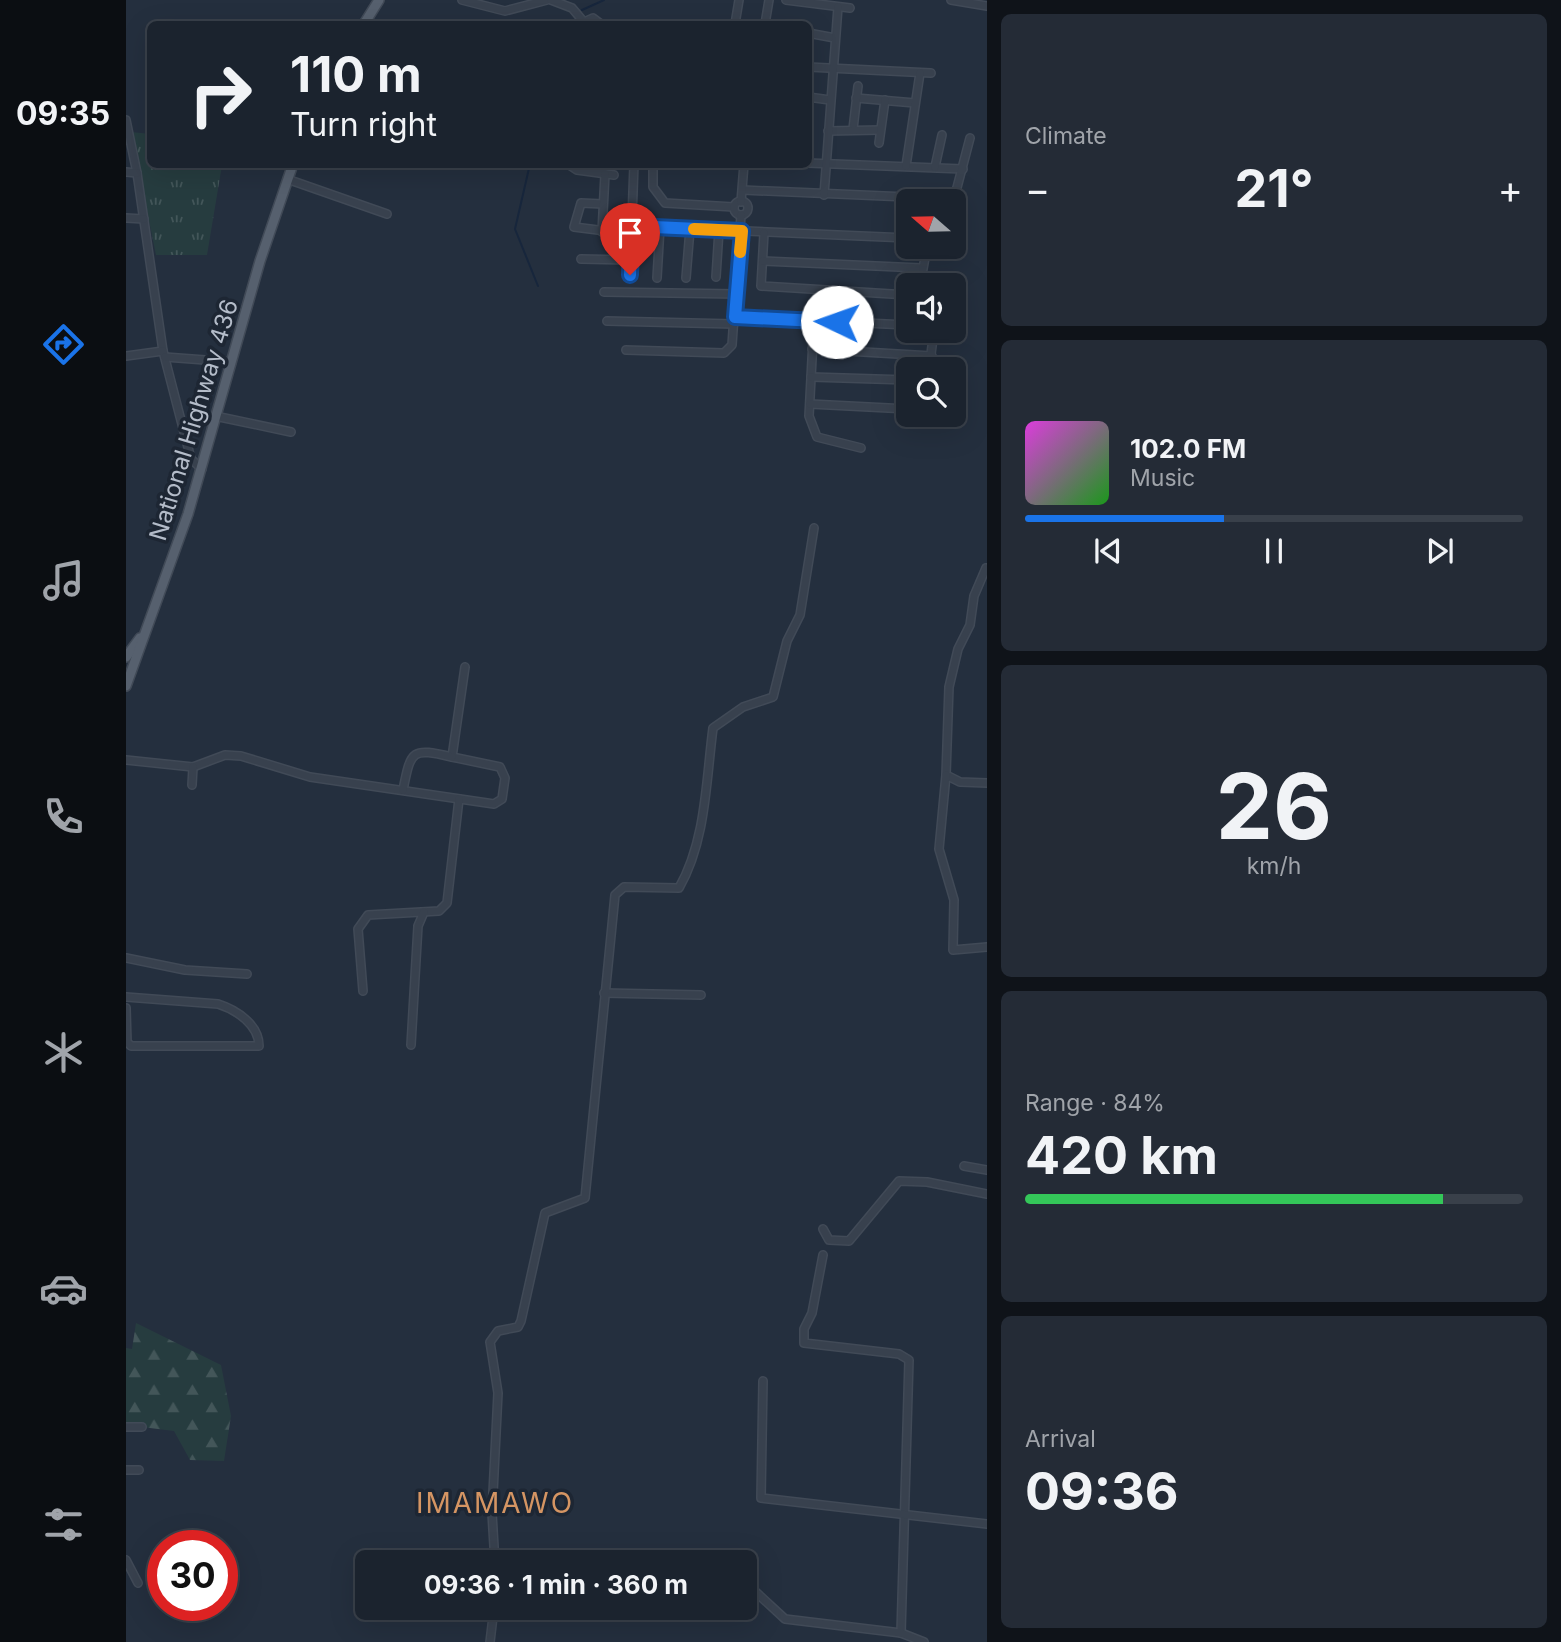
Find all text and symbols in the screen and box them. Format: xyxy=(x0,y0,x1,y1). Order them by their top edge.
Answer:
text: 110 m xyxy=(290,45,422,104)
icon: right xyxy=(175,49,266,140)
text: 09:35 xyxy=(16,94,110,133)
text: Turn right xyxy=(290,105,437,144)
text: Climate xyxy=(1025,122,1107,150)
text: 21° xyxy=(1234,157,1314,220)
text: − xyxy=(1025,166,1050,212)
text: + xyxy=(1498,166,1523,212)
north arrow xyxy=(896,189,966,259)
map controls xyxy=(896,189,966,427)
pin xyxy=(600,203,660,275)
icon: arrive xyxy=(611,214,649,252)
button: sound xyxy=(896,273,966,343)
position arrow xyxy=(800,285,874,359)
street label: National Highway 436 xyxy=(143,296,244,544)
icon: directions xyxy=(39,320,88,369)
button: search xyxy=(896,357,966,427)
text: 102.0 FM xyxy=(1130,433,1246,464)
text: Music xyxy=(1130,464,1195,492)
icon: previous xyxy=(1089,532,1127,570)
icon: pause xyxy=(1255,532,1293,570)
icon: next xyxy=(1421,532,1459,570)
icon: music xyxy=(39,556,88,605)
text: 26 xyxy=(1216,751,1332,861)
icon: phone xyxy=(39,792,88,841)
text: km/h xyxy=(1247,852,1301,880)
icon: climate xyxy=(39,1028,88,1077)
text: Range · 84% xyxy=(1025,1089,1165,1117)
text: 420 km xyxy=(1025,1124,1218,1187)
icon: car xyxy=(39,1264,88,1313)
text: Arrival xyxy=(1025,1425,1096,1453)
text: 09:36 xyxy=(1025,1460,1179,1523)
district label: IMAMAWO xyxy=(416,1486,574,1520)
icon: filters xyxy=(39,1500,88,1549)
speed limit sign: 30 xyxy=(147,1530,238,1621)
text: 09:36 · 1 min · 360 m xyxy=(424,1569,688,1600)

